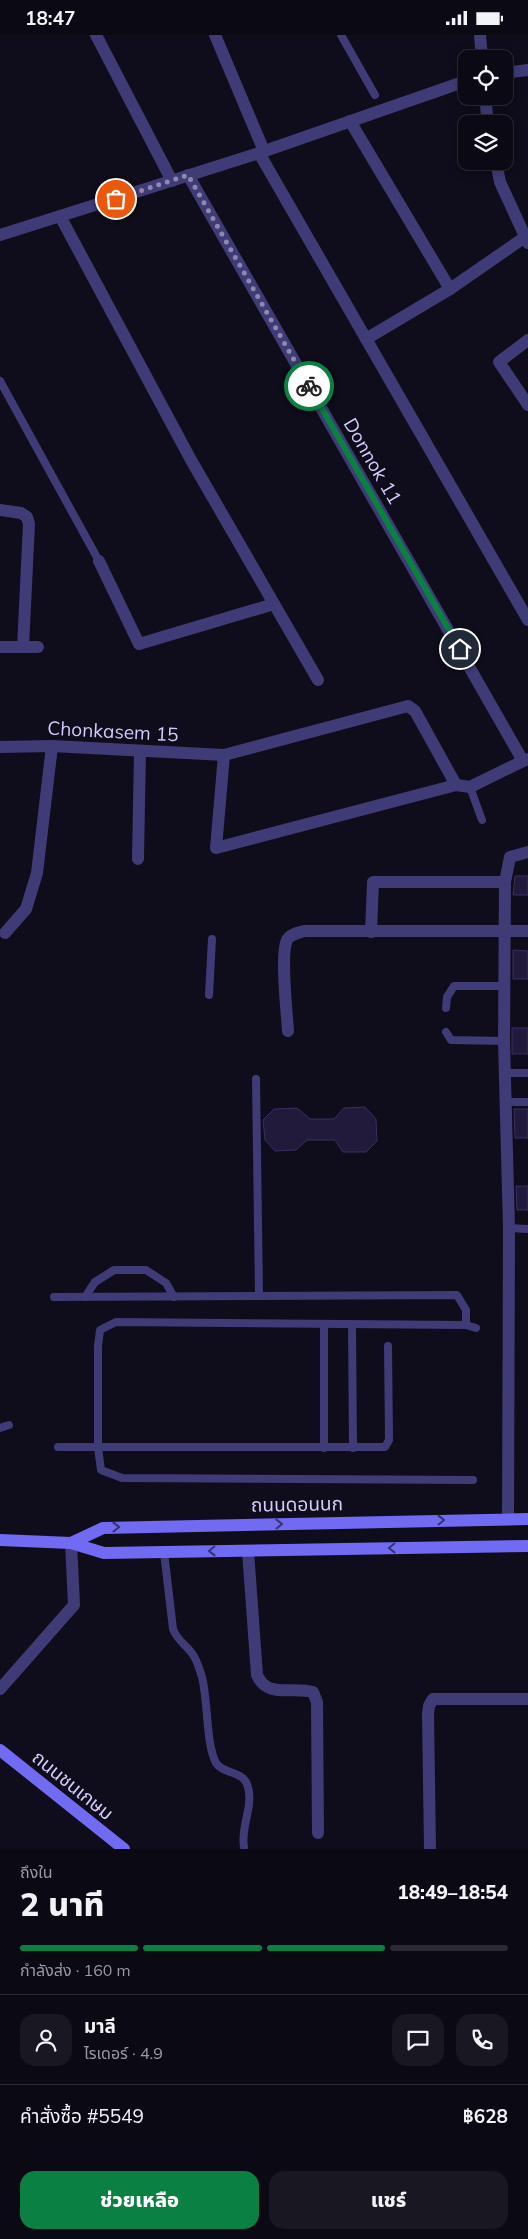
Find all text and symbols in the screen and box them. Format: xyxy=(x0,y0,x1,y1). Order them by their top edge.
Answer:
text: 18:47 xyxy=(25,6,75,30)
map controls xyxy=(458,50,513,170)
button: locate xyxy=(458,50,513,105)
button: layers xyxy=(458,115,513,170)
pin xyxy=(95,178,137,220)
icon: bag xyxy=(102,185,130,213)
courier xyxy=(284,361,334,411)
icon: bike xyxy=(295,372,323,400)
street label: Donnok 11 xyxy=(339,414,407,508)
pin xyxy=(439,628,481,670)
icon: home xyxy=(446,635,474,663)
street label: Chonkasem 15 xyxy=(47,716,179,746)
street label: ถนนดอนนก xyxy=(251,1491,343,1517)
one-way arrow xyxy=(438,1515,445,1525)
one-way arrow xyxy=(275,1518,283,1529)
one-way arrow xyxy=(112,1522,120,1533)
one-way arrow xyxy=(388,1543,396,1553)
one-way arrow xyxy=(208,1546,216,1556)
street label: ถนนชนเกษม xyxy=(27,1745,119,1825)
text: ถึงใน xyxy=(20,1862,53,1882)
text: 18:49–18:54 xyxy=(397,1880,508,1904)
text: 2 นาที xyxy=(20,1884,104,1924)
text: กำลังส่ง · 160 m xyxy=(20,1960,131,1980)
button: person xyxy=(20,2014,72,2066)
text: มาลี xyxy=(84,2014,116,2038)
button: chat xyxy=(392,2014,444,2066)
button: phone xyxy=(456,2014,508,2066)
text: ไรเดอร์ · 4.9 xyxy=(84,2043,163,2063)
text: คำสั่งซื้อ #5549 xyxy=(20,2104,144,2128)
text: ฿628 xyxy=(463,2104,508,2128)
button: ช่วยเหลือ xyxy=(20,2171,259,2229)
button: แชร์ xyxy=(269,2171,508,2229)

